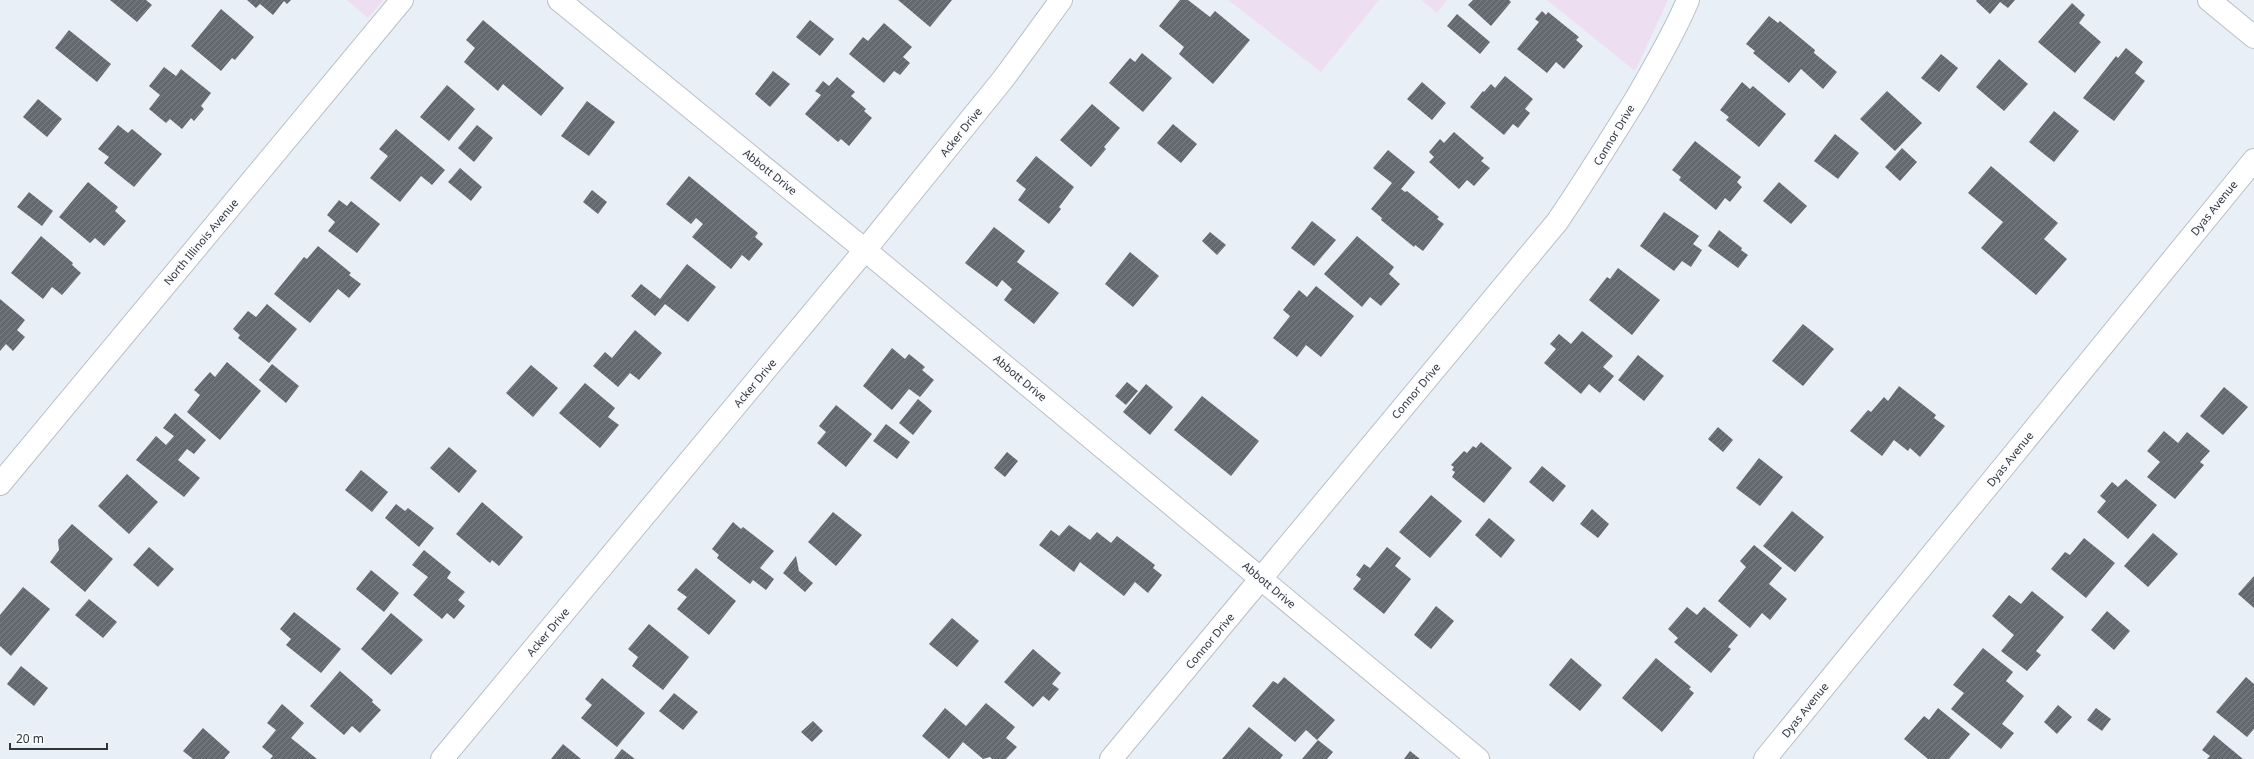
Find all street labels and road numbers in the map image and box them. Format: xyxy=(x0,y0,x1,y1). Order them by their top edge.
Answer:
street label: Connor Drive xyxy=(1590,102,1638,168)
street label: Acker Drive xyxy=(936,104,985,159)
street label: Abbott Drive xyxy=(740,145,800,198)
street label: Dyas Avenue xyxy=(2187,177,2240,238)
street label: North Illinois Avenue xyxy=(160,195,241,288)
street label: Abbott Drive xyxy=(991,351,1050,404)
street label: Acker Drive xyxy=(730,355,779,410)
street label: Connor Drive xyxy=(1388,360,1443,422)
street label: Dyas Avenue xyxy=(1983,428,2036,489)
street label: Abbott Drive xyxy=(1240,558,1299,611)
street label: Acker Drive xyxy=(523,604,572,659)
street label: Connor Drive xyxy=(1182,610,1237,672)
street label: Dyas Avenue xyxy=(1778,679,1831,740)

